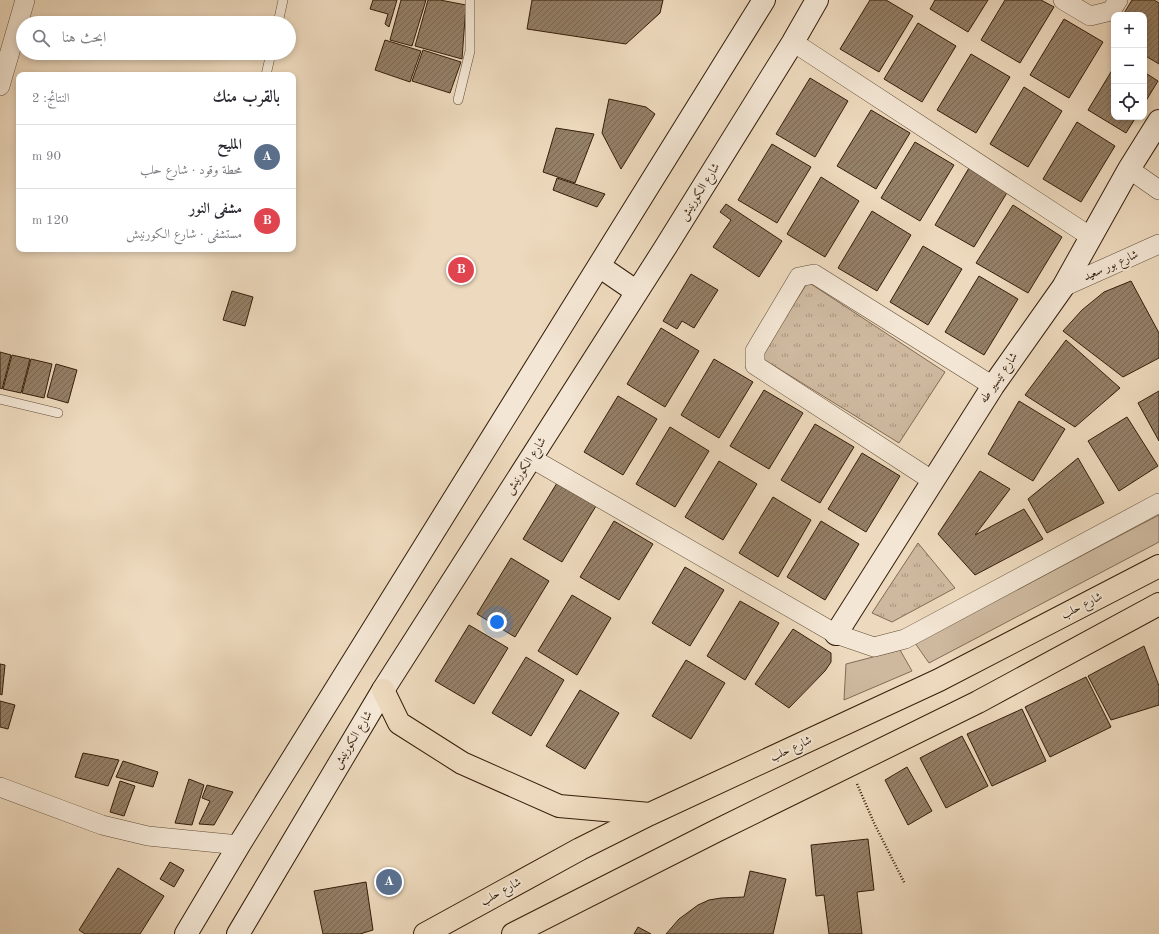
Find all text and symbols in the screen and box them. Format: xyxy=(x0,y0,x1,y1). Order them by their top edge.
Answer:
map controls xyxy=(1111,12,1147,120)
button: + xyxy=(1111,12,1147,48)
search box xyxy=(16,16,296,60)
icon: search xyxy=(30,27,52,49)
text: ابحث هنا xyxy=(62,31,106,46)
button: − xyxy=(1111,48,1147,84)
button: locate xyxy=(1111,84,1147,120)
text: بالقرب منك xyxy=(212,89,280,106)
text: النتائج: 2 xyxy=(32,92,70,105)
text: المليح xyxy=(217,138,242,153)
text: 90 m xyxy=(32,150,61,163)
text: A xyxy=(262,150,272,163)
street label: شارع الكورنيش xyxy=(677,161,726,225)
text: محطة وقود · شارع حلب xyxy=(140,164,242,177)
text: مشفى النور xyxy=(189,202,242,217)
text: 120 m xyxy=(32,214,69,227)
text: B xyxy=(262,214,272,227)
text: مستشفى · شارع الكورنيش xyxy=(126,228,242,241)
street label: شارع بور سعيد xyxy=(1082,249,1142,287)
pin: B xyxy=(448,255,474,285)
street label: شارع تيسير طه xyxy=(978,350,1024,408)
street label: شارع الكورنيش xyxy=(502,435,552,499)
street label: شارع حلب xyxy=(1059,590,1106,625)
your location xyxy=(487,612,507,632)
street label: شارع الكورنيش xyxy=(330,708,378,773)
street label: شارع حلب xyxy=(768,734,816,767)
pin: A xyxy=(376,867,402,897)
street label: شارع حلب xyxy=(479,876,525,912)

